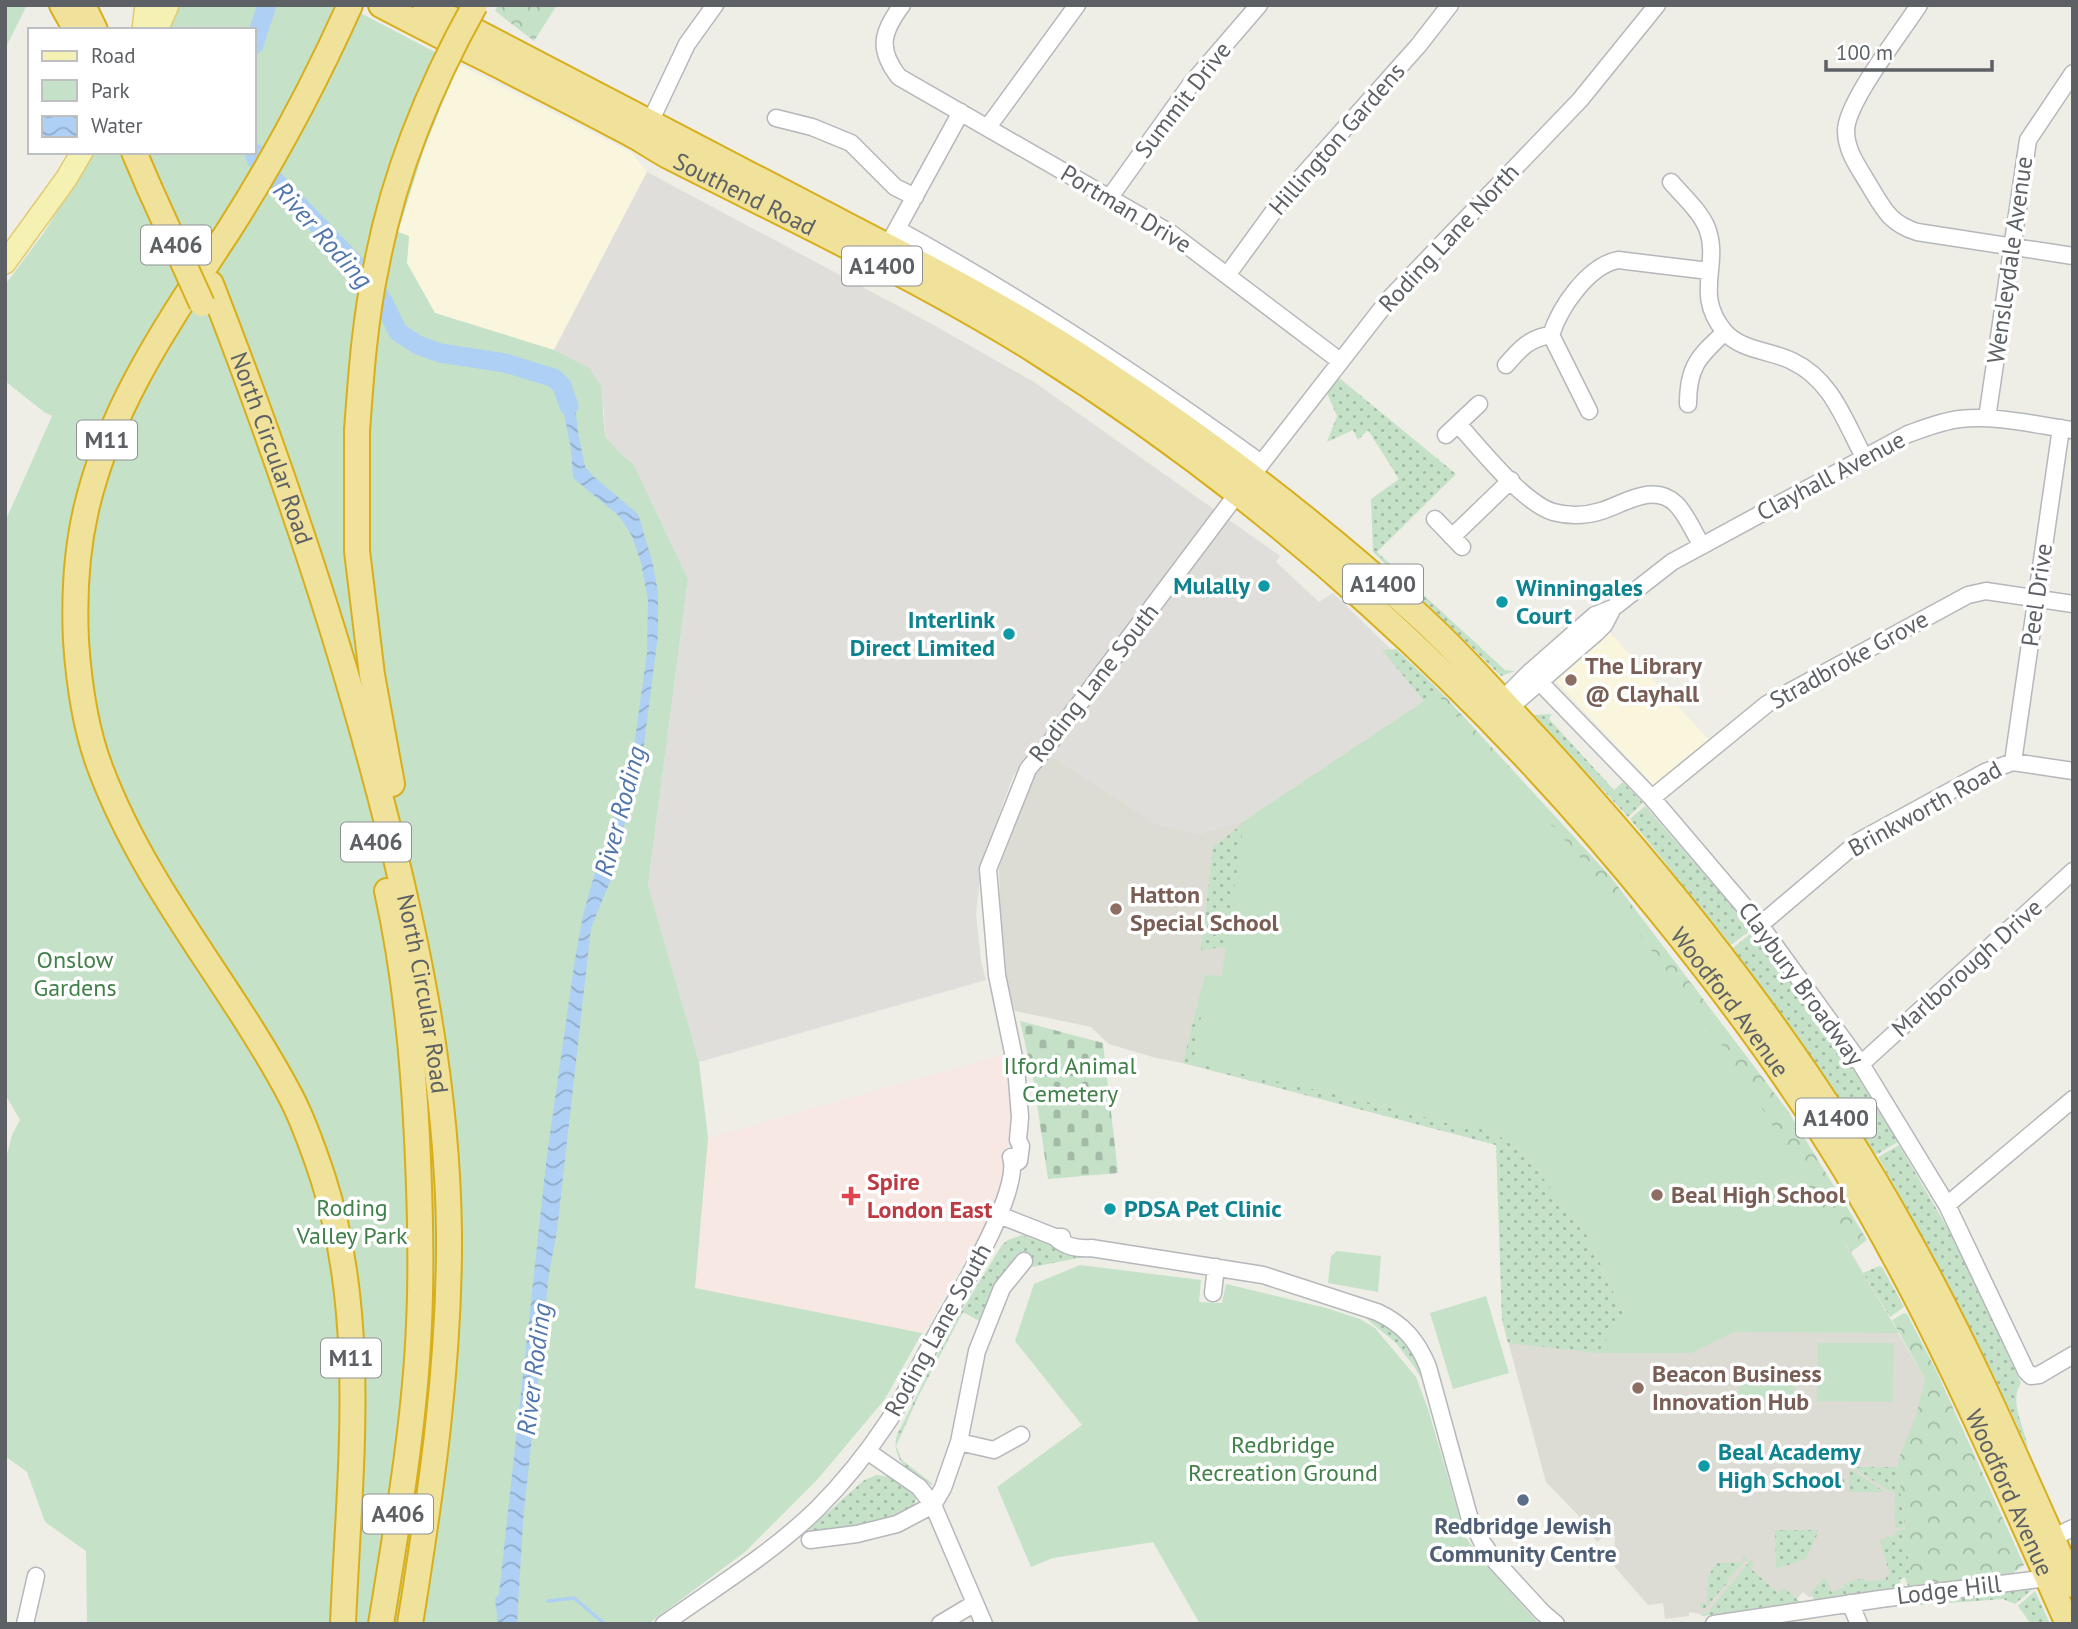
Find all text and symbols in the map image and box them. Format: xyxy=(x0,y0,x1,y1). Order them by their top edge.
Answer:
legend xyxy=(28,28,256,154)
scale bar xyxy=(1826,28,1992,72)
street label: Summit Drive xyxy=(1127,35,1238,164)
text: 100 m xyxy=(1836,39,1893,66)
text: Road xyxy=(91,42,135,69)
street label: Hillington Gardens xyxy=(1262,56,1411,221)
text: Park xyxy=(91,77,130,104)
text: Water xyxy=(91,112,143,139)
street label: Southend Road xyxy=(668,145,821,243)
street label: Wensleydale Avenue xyxy=(1980,154,2039,365)
street label: Portman Drive xyxy=(1055,157,1197,260)
street label: Roding Lane North xyxy=(1372,157,1526,319)
water label: River Roding xyxy=(267,174,380,295)
road number: A406 xyxy=(141,226,211,264)
road number: A1400 xyxy=(842,246,922,286)
street label: North Circular Road xyxy=(223,348,320,548)
road number: M11 xyxy=(77,420,137,460)
street label: Clayhall Avenue xyxy=(1751,424,1910,528)
street label: Peel Drive xyxy=(2014,541,2059,649)
road number: A1400 xyxy=(1343,564,1423,604)
place label: Mulally xyxy=(1173,570,1251,601)
place label: Winningales Court xyxy=(1516,572,1643,631)
marker: Mulally xyxy=(1256,578,1272,594)
marker: Winningales Court xyxy=(1494,594,1510,610)
street label: Roding Lane South xyxy=(1022,597,1165,768)
street label: Stradbroke Grove xyxy=(1764,603,1933,716)
place label: Interlink Direct Limited xyxy=(850,604,995,663)
marker: Interlink Direct Limited xyxy=(1001,626,1017,642)
place label: The Library @ Clayhall xyxy=(1585,650,1702,709)
marker: The Library @ Clayhall xyxy=(1563,672,1579,688)
water label: River Roding xyxy=(586,742,653,879)
street label: Brinkworth Road xyxy=(1843,754,2007,864)
road number: A406 xyxy=(341,822,411,862)
place label: Hatton Special School xyxy=(1130,879,1280,938)
street label: North Circular Road xyxy=(390,891,456,1095)
street label: Marlborough Drive xyxy=(1885,892,2048,1043)
street label: Claybury Broadway xyxy=(1732,896,1871,1072)
marker: Hatton Special School xyxy=(1108,901,1124,917)
street label: Woodford Avenue xyxy=(1664,921,1796,1083)
park label: Onslow Gardens xyxy=(33,944,117,1003)
park label: Ilford Animal Cemetery xyxy=(1004,1050,1136,1109)
road number: A1400 xyxy=(1796,1098,1876,1138)
place label: Spire London East xyxy=(867,1166,993,1225)
place label: Beal High School xyxy=(1671,1179,1846,1210)
marker: Spire London East xyxy=(841,1186,861,1206)
marker: Beal High School xyxy=(1649,1187,1665,1203)
park label: Roding Valley Park xyxy=(296,1192,408,1251)
place label: PDSA Pet Clinic xyxy=(1124,1193,1282,1224)
marker: PDSA Pet Clinic xyxy=(1102,1201,1118,1217)
street label: Roding Lane South xyxy=(877,1238,998,1422)
water label: River Roding xyxy=(509,1301,558,1437)
road number: M11 xyxy=(321,1338,381,1378)
place label: Beacon Business Innovation Hub xyxy=(1652,1358,1822,1417)
marker: Beacon Business Innovation Hub xyxy=(1630,1380,1646,1396)
street label: Woodford Avenue xyxy=(1958,1404,2061,1581)
park label: Redbridge Recreation Ground xyxy=(1188,1429,1378,1488)
place label: Beal Academy High School xyxy=(1718,1436,1861,1495)
marker: Beal Academy High School xyxy=(1696,1458,1712,1474)
marker: Redbridge Jewish Community Centre xyxy=(1515,1492,1531,1508)
road number: A406 xyxy=(363,1494,433,1534)
place label: Redbridge Jewish Community Centre xyxy=(1429,1510,1617,1569)
street label: Lodge Hill xyxy=(1895,1568,2003,1611)

